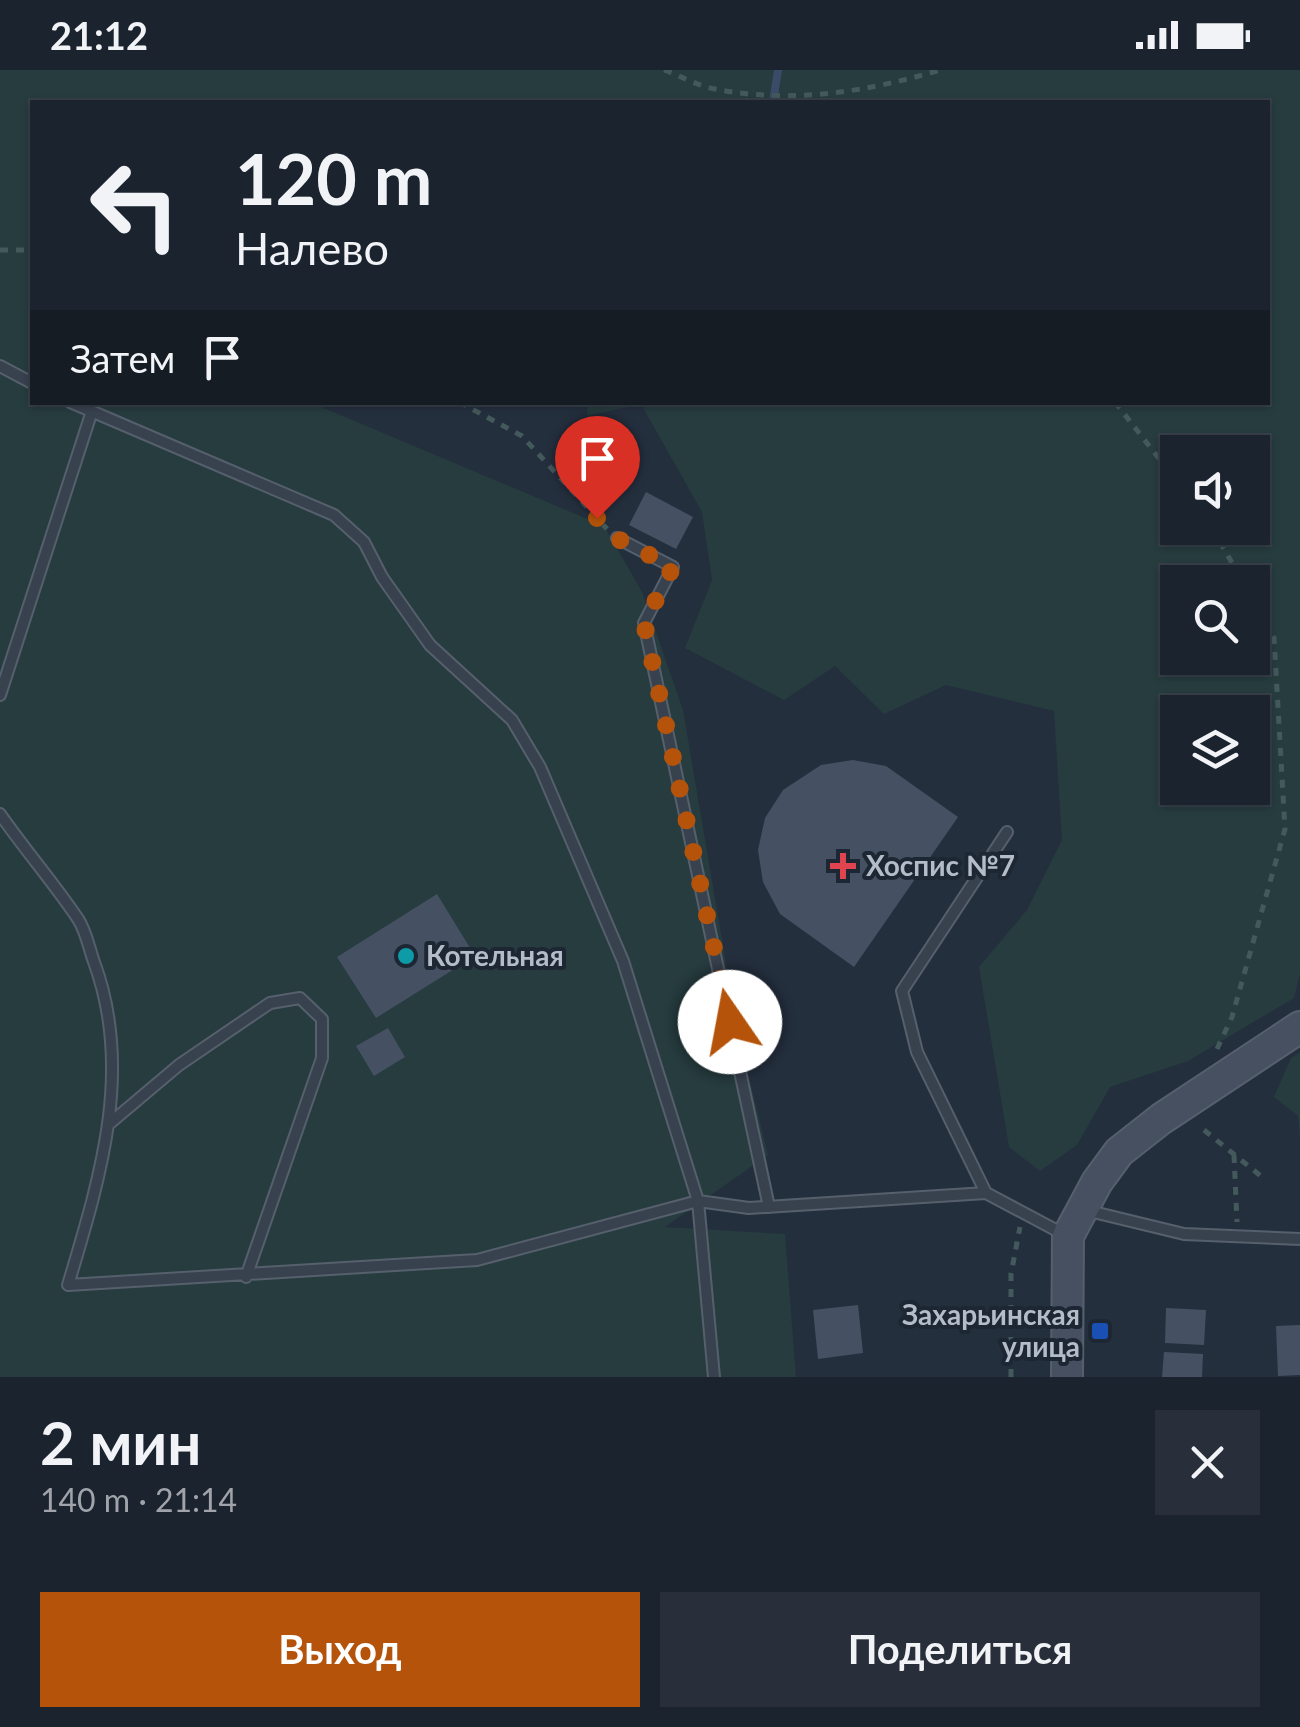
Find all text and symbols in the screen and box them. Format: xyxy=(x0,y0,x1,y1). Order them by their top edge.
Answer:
text: 21:12 xyxy=(50,12,148,58)
text: 120 m xyxy=(235,136,432,220)
icon: left xyxy=(70,140,200,270)
text: Налево xyxy=(235,221,389,275)
icon: arrive xyxy=(195,330,250,385)
text: Затем xyxy=(70,335,175,381)
pin xyxy=(555,416,640,519)
icon: arrive xyxy=(570,431,625,486)
map controls xyxy=(1160,435,1270,805)
button: sound xyxy=(1160,435,1270,545)
button: search xyxy=(1160,565,1270,675)
button: layers xyxy=(1160,695,1270,805)
place label: Хоспис №7 xyxy=(866,848,1015,882)
marker: Хоспис №7 xyxy=(830,853,856,879)
place label: Котельная xyxy=(426,938,564,972)
marker: Котельная xyxy=(395,945,417,967)
position arrow xyxy=(678,970,782,1074)
place label: Захарьинская улица xyxy=(902,1297,1080,1363)
marker: Захарьинская улица xyxy=(1089,1320,1111,1342)
text: 2 мин xyxy=(40,1406,202,1478)
button: close xyxy=(1155,1410,1260,1515)
text: 140 m · 21:14 xyxy=(40,1480,237,1519)
button: Выход xyxy=(40,1592,640,1707)
button: Поделиться xyxy=(660,1592,1260,1707)

